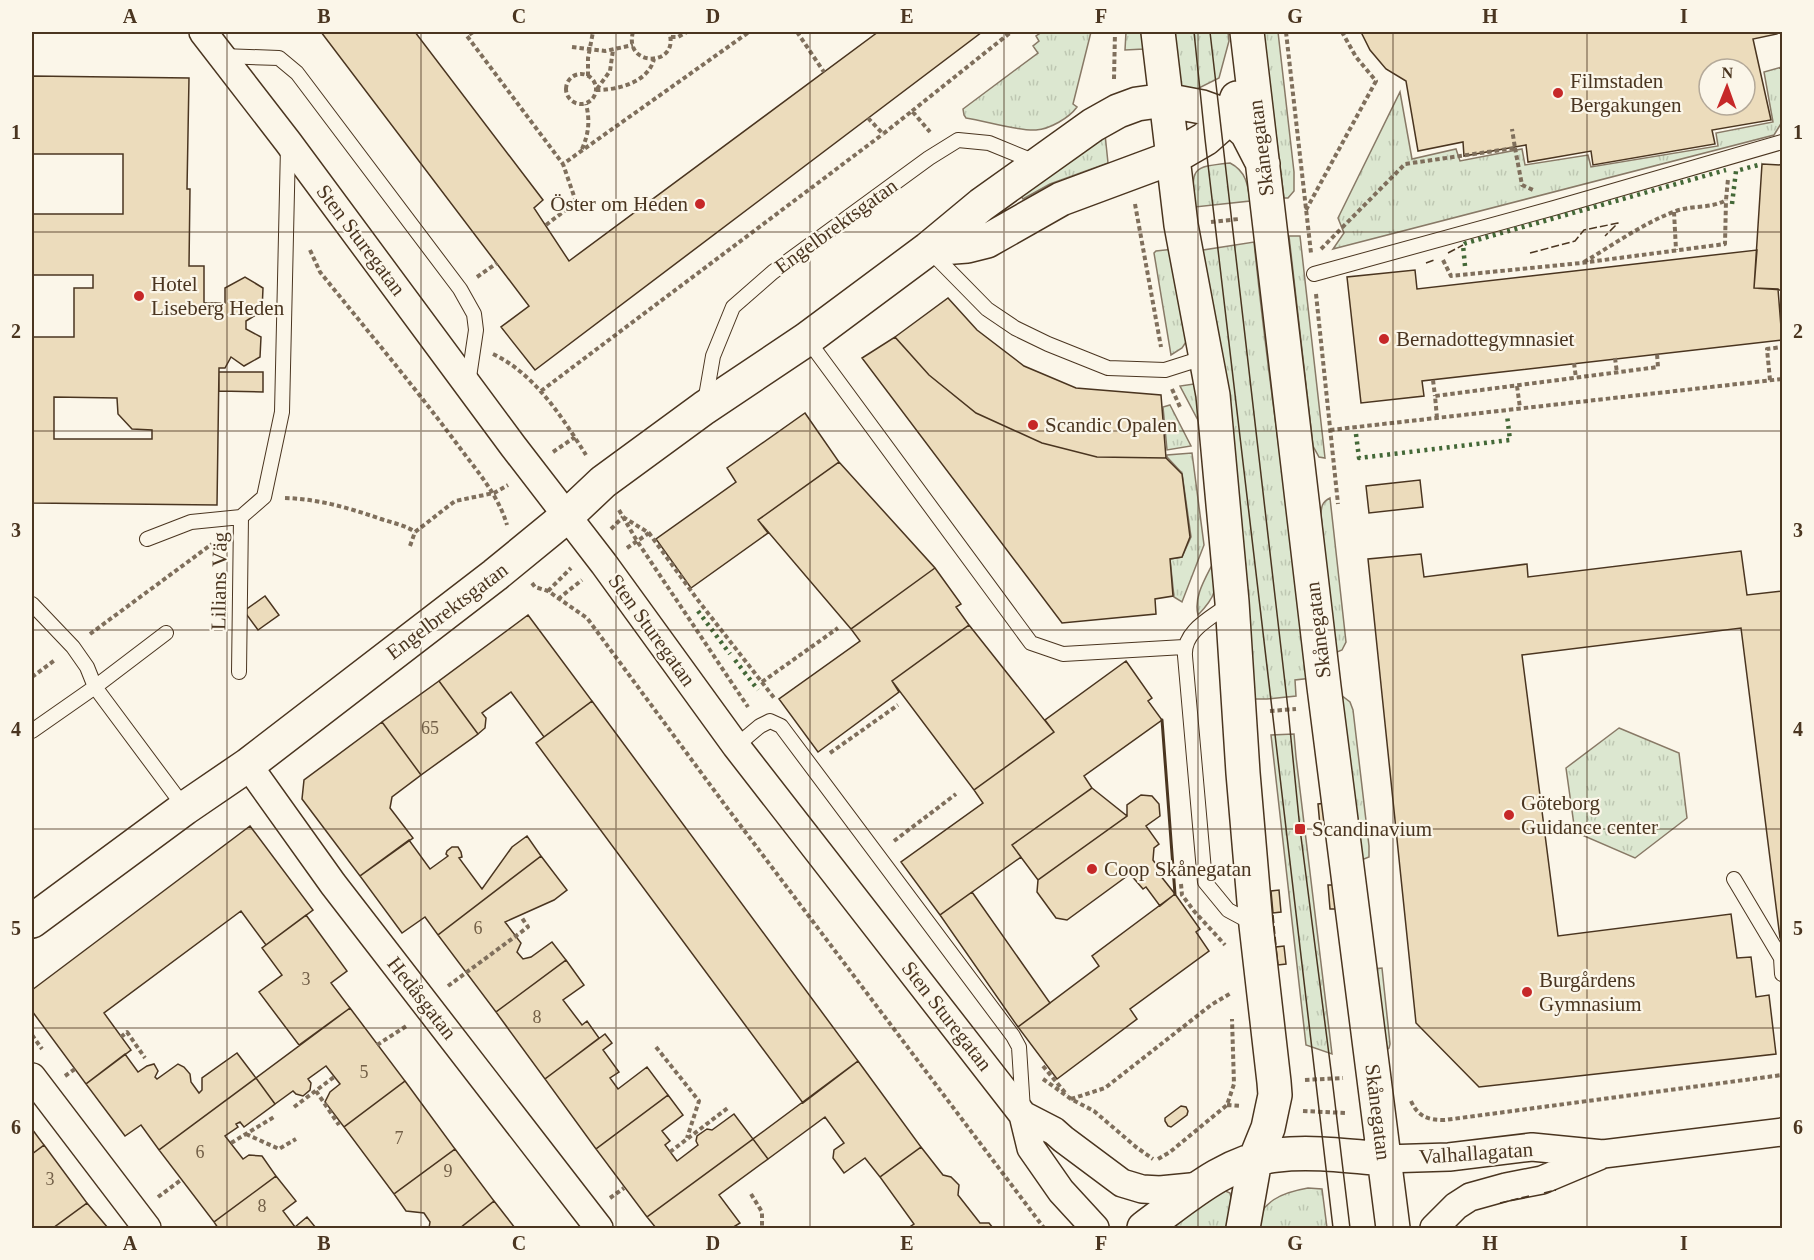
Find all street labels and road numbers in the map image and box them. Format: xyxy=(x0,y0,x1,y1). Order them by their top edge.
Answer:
street label: Skånegatan xyxy=(1243,98,1279,198)
street label: Engelbrektsgatan xyxy=(770,173,902,279)
street label: Sten Sturegatan xyxy=(312,180,411,300)
street label: Lilians Väg xyxy=(206,531,232,630)
street label: Engelbrektsgatan xyxy=(382,557,513,664)
street label: Sten Sturegatan xyxy=(603,569,701,691)
street label: Skånegatan xyxy=(1300,580,1336,680)
street label: Hedåsgatan xyxy=(382,952,462,1044)
street label: Sten Sturegatan xyxy=(897,956,998,1076)
street label: Skånegatan xyxy=(1360,1062,1396,1162)
street label: Valhallagatan xyxy=(1418,1137,1534,1169)

